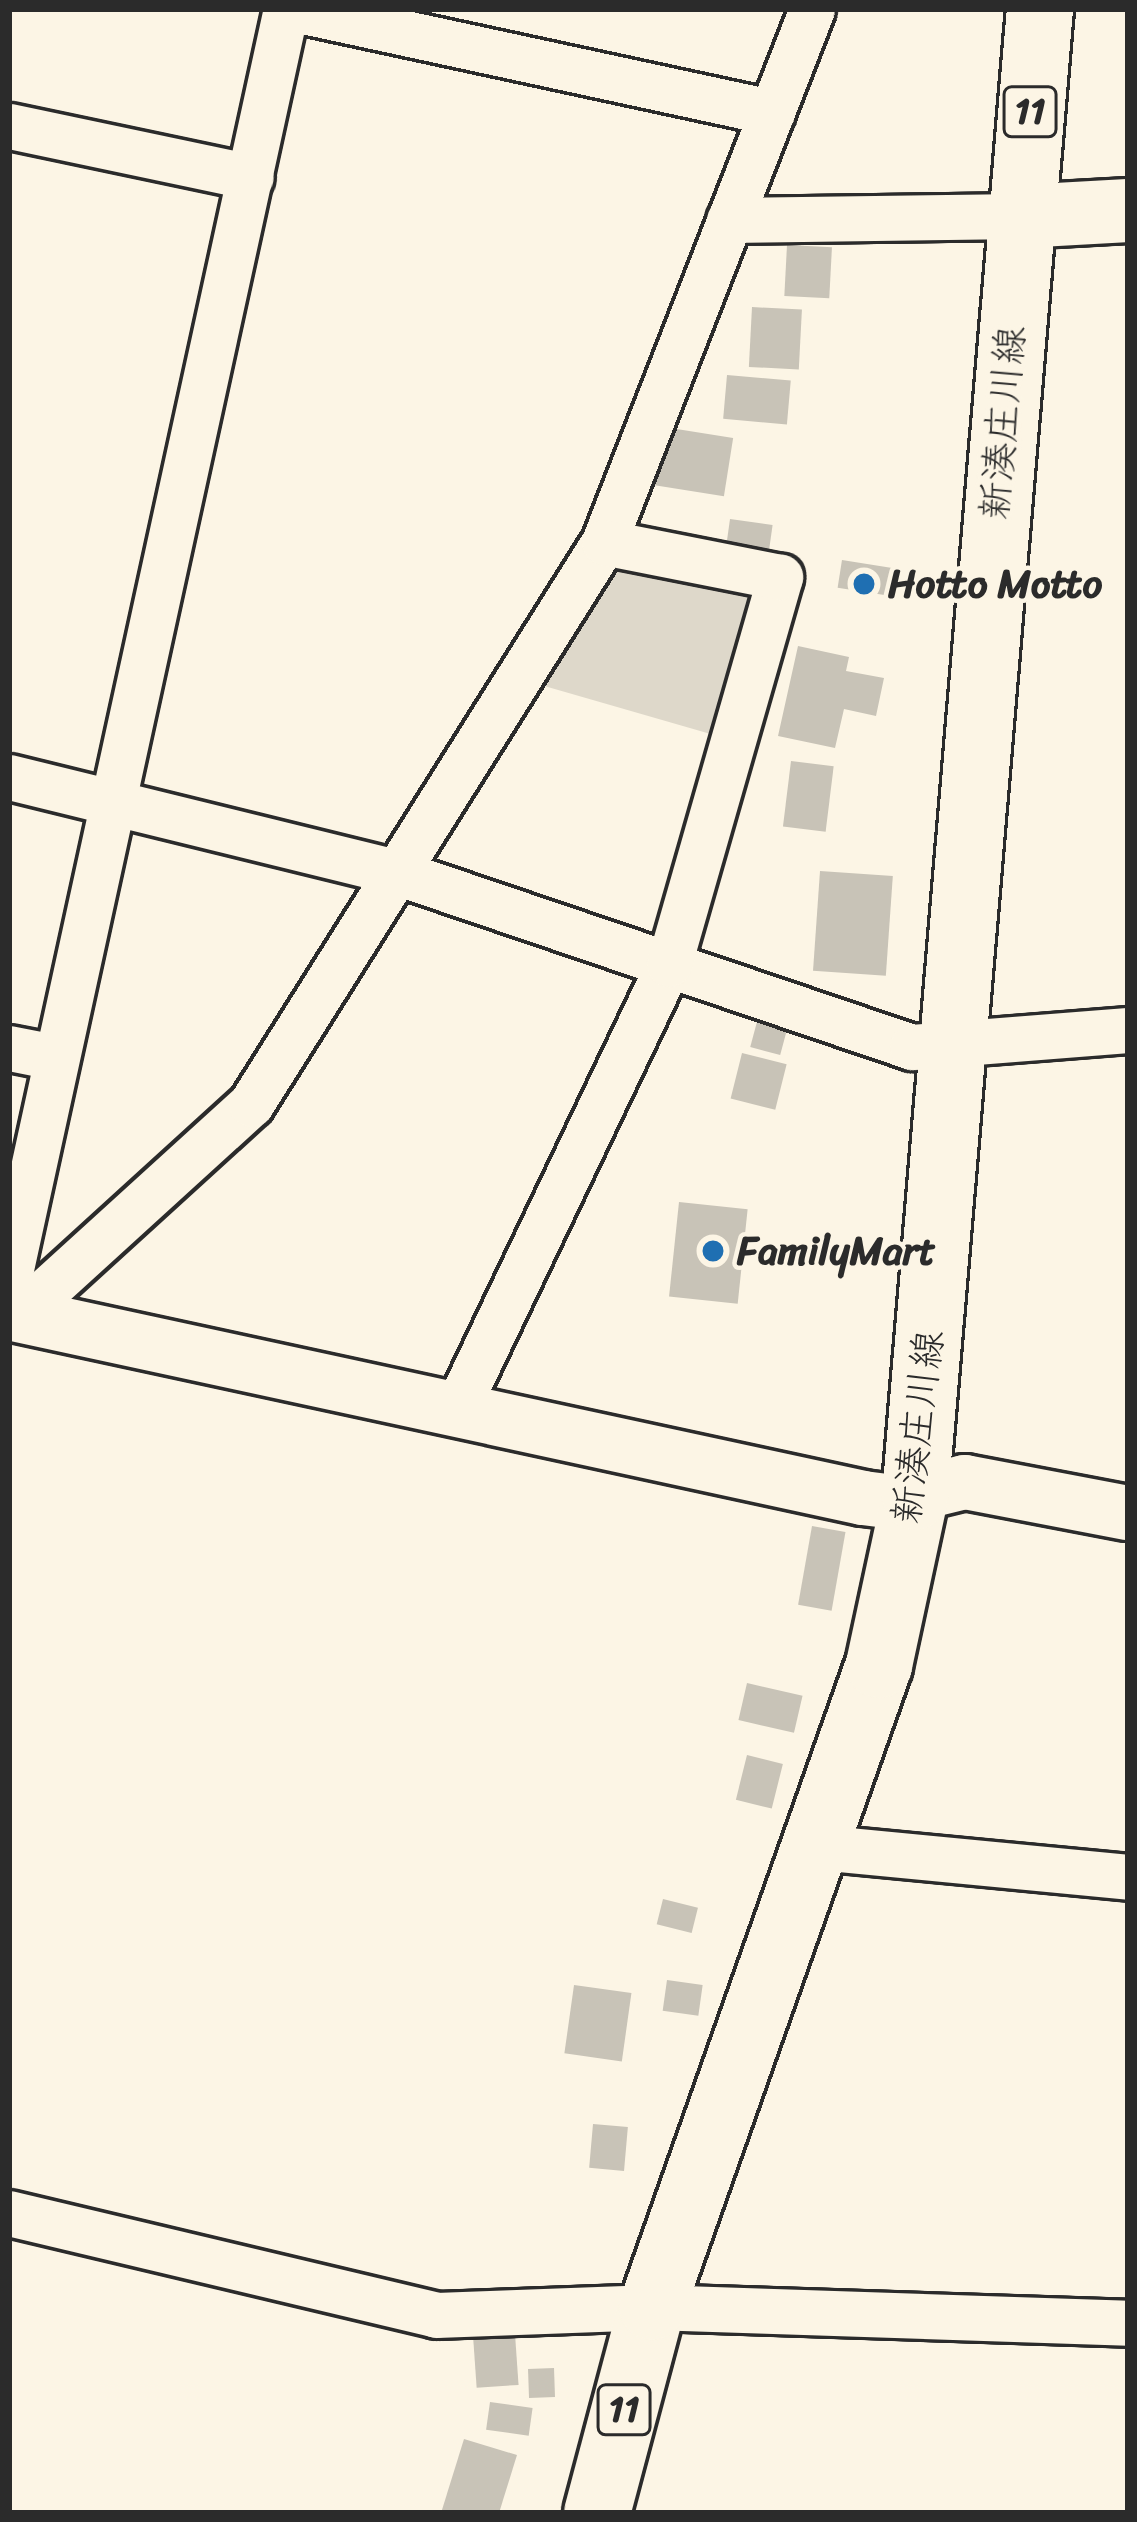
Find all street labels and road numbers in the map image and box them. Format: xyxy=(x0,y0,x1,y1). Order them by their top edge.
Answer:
road number: 11 xyxy=(1000,82,1060,142)
street label: 新湊庄川線 xyxy=(971,324,1035,522)
street label: 新湊庄川線 xyxy=(883,1327,953,1527)
road number: 11 xyxy=(594,2380,654,2440)

